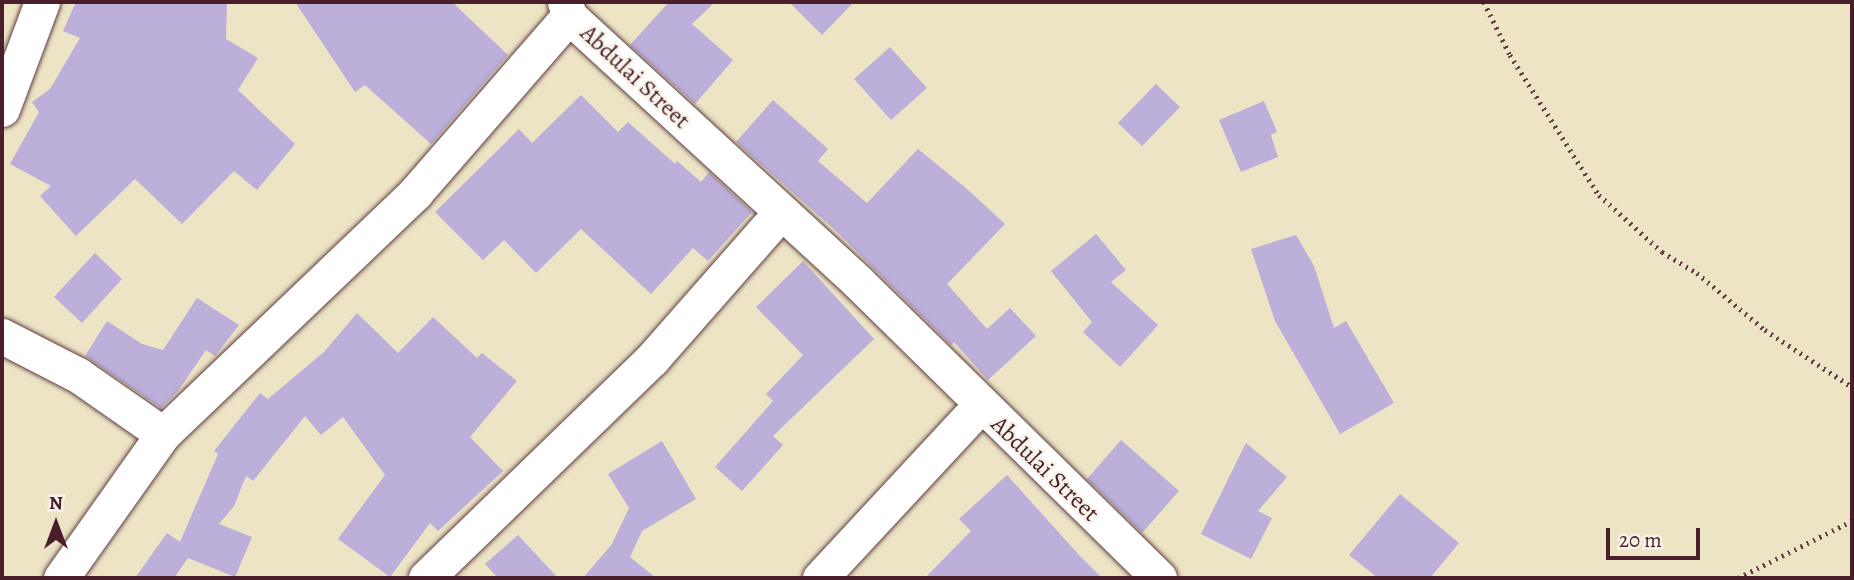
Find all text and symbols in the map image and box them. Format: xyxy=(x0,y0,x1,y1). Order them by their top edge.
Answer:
street label: Abdulai Street xyxy=(574,19,696,135)
street label: Abdulai Street xyxy=(985,410,1105,528)
north arrow xyxy=(21,489,91,559)
text: N xyxy=(49,490,63,516)
scale bar xyxy=(1609,514,1703,558)
text: 20 m xyxy=(1619,526,1662,554)

